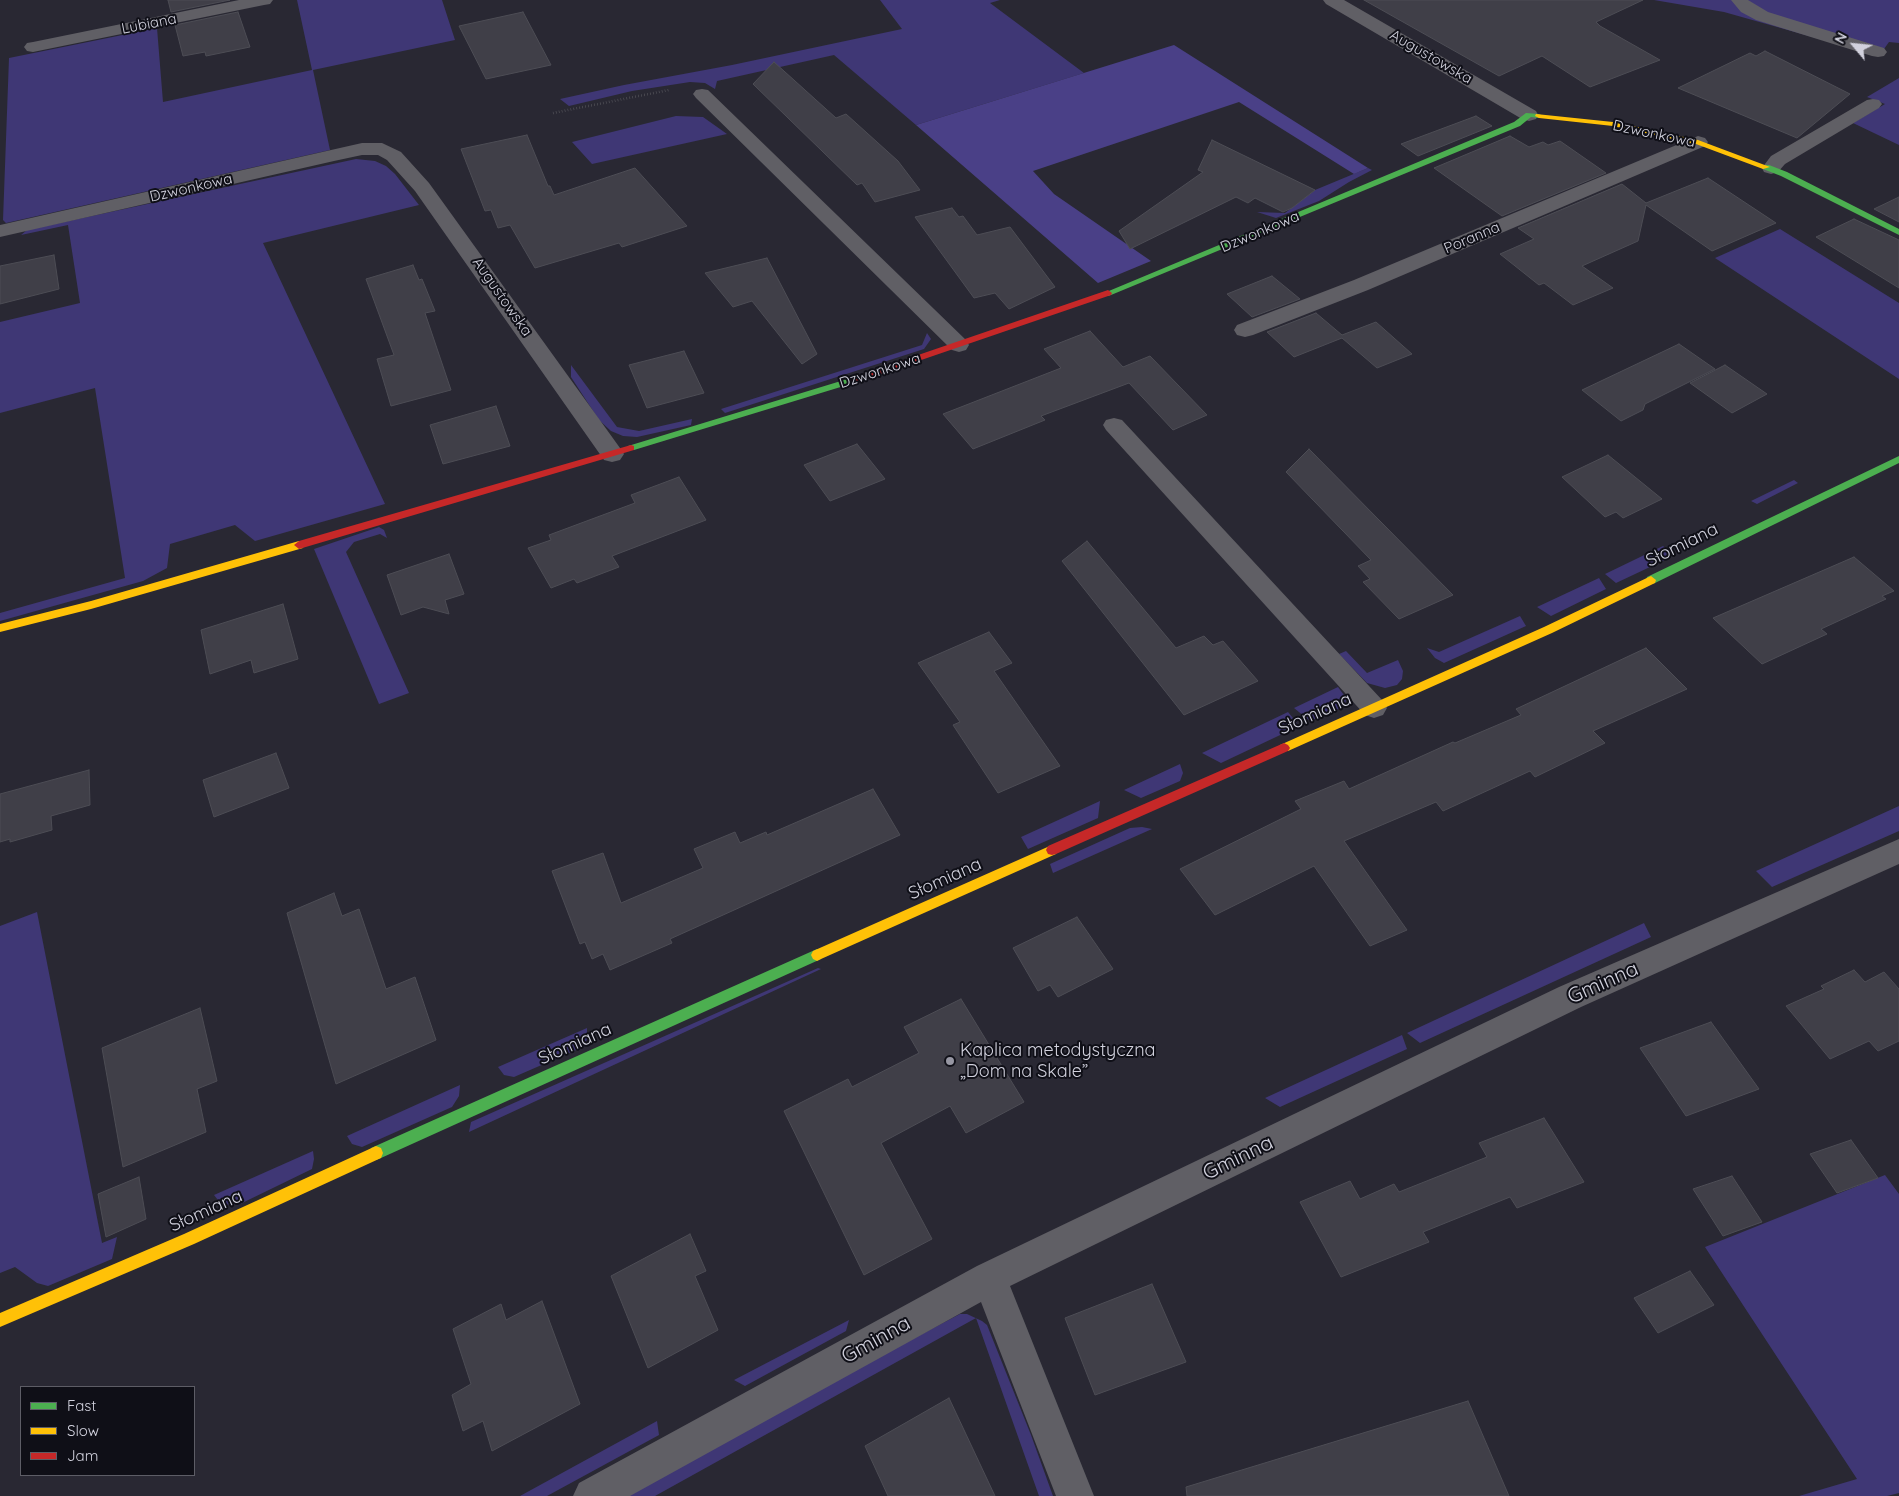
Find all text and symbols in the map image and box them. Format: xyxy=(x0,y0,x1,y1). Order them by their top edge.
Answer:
street label: Lubiana xyxy=(120,10,178,38)
north arrow xyxy=(1829,20,1879,70)
street label: Augustowska xyxy=(1387,26,1475,88)
text: N xyxy=(1830,29,1851,47)
street label: Dzwonkowa xyxy=(1611,116,1697,152)
street label: Dzwonkowa xyxy=(148,170,234,206)
street label: Dzwonkowa xyxy=(1218,207,1302,257)
street label: Poranna xyxy=(1441,218,1503,258)
street label: Augustowska xyxy=(468,254,536,340)
street label: Dzwonkowa xyxy=(837,349,923,393)
street label: Słomiana xyxy=(1642,518,1722,572)
street label: Słomiana xyxy=(1275,688,1355,740)
street label: Słomiana xyxy=(905,853,985,905)
street label: Gminna xyxy=(1564,956,1642,1010)
street label: Słomiana xyxy=(535,1018,615,1070)
place label: Kaplica metodystyczna „Dom na Skale” xyxy=(960,1040,1155,1082)
marker: Kaplica metodystyczna „Dom na Skale” xyxy=(944,1055,956,1067)
street label: Gminna xyxy=(1199,1130,1277,1186)
street label: Słomiana xyxy=(166,1185,246,1237)
street label: Gminna xyxy=(837,1311,915,1369)
legend xyxy=(20,1386,195,1476)
text: Fast xyxy=(67,1396,96,1415)
text: Slow xyxy=(67,1421,99,1440)
text: Jam xyxy=(67,1446,98,1465)

